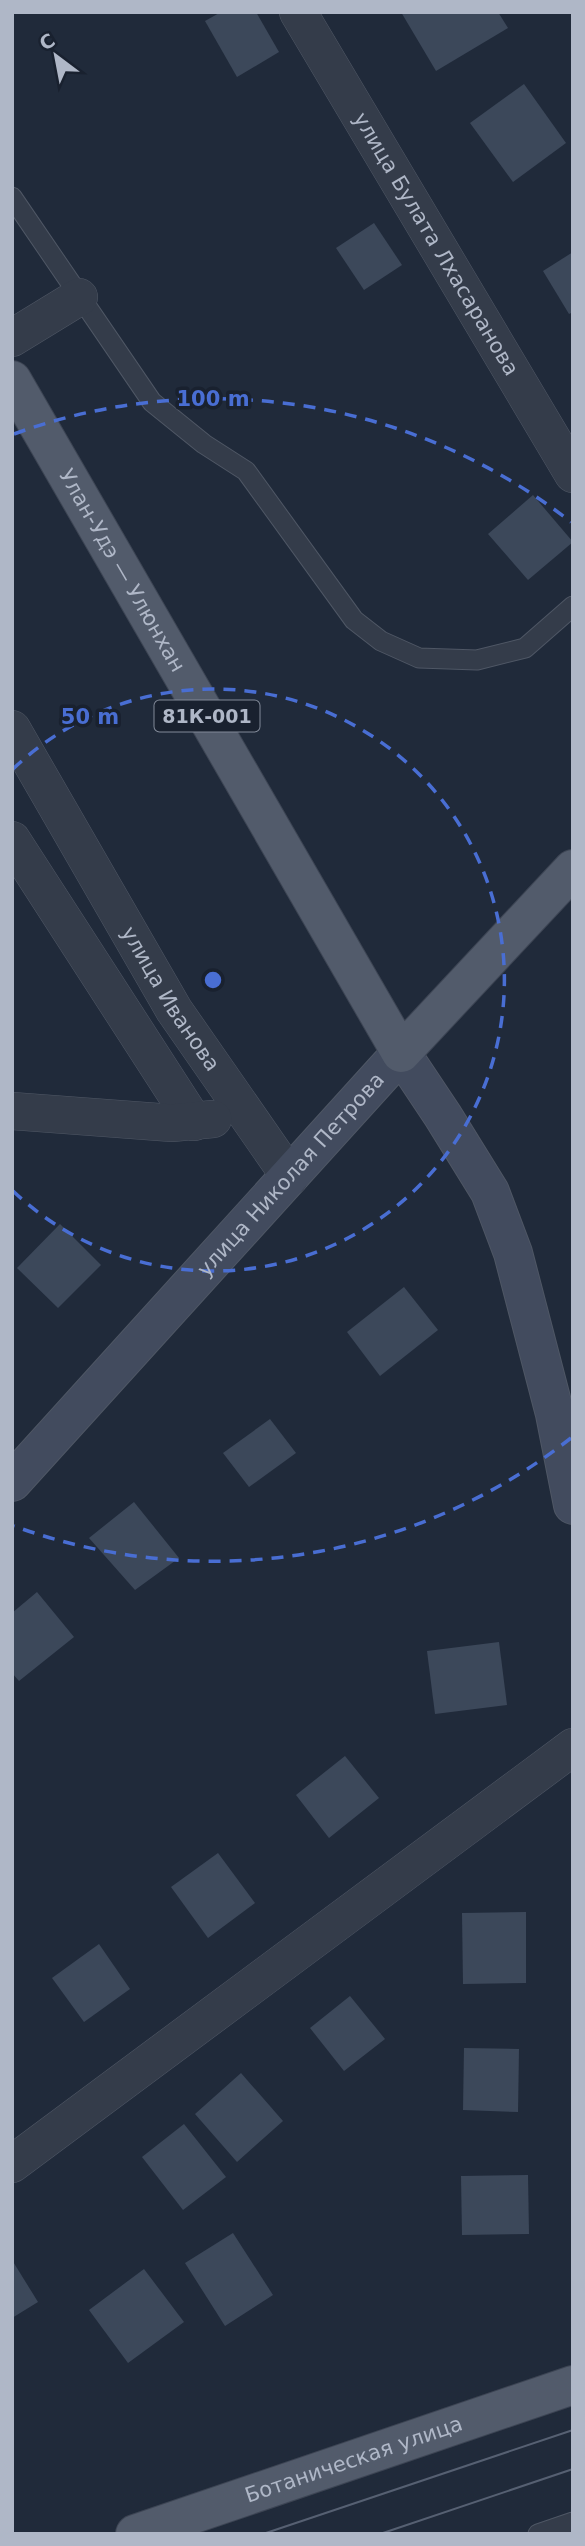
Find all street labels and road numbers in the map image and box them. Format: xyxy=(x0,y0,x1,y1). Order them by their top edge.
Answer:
street label: улица Булата Лхасаранова xyxy=(349,108,524,380)
street label: Улан-Удэ — Улюнхан xyxy=(54,465,190,676)
road number: 81К-001 xyxy=(154,701,260,732)
street label: улица Иванова xyxy=(116,922,225,1076)
street label: улица Николая Петрова xyxy=(192,1068,389,1281)
street label: Ботаническая улица xyxy=(242,2411,466,2508)

